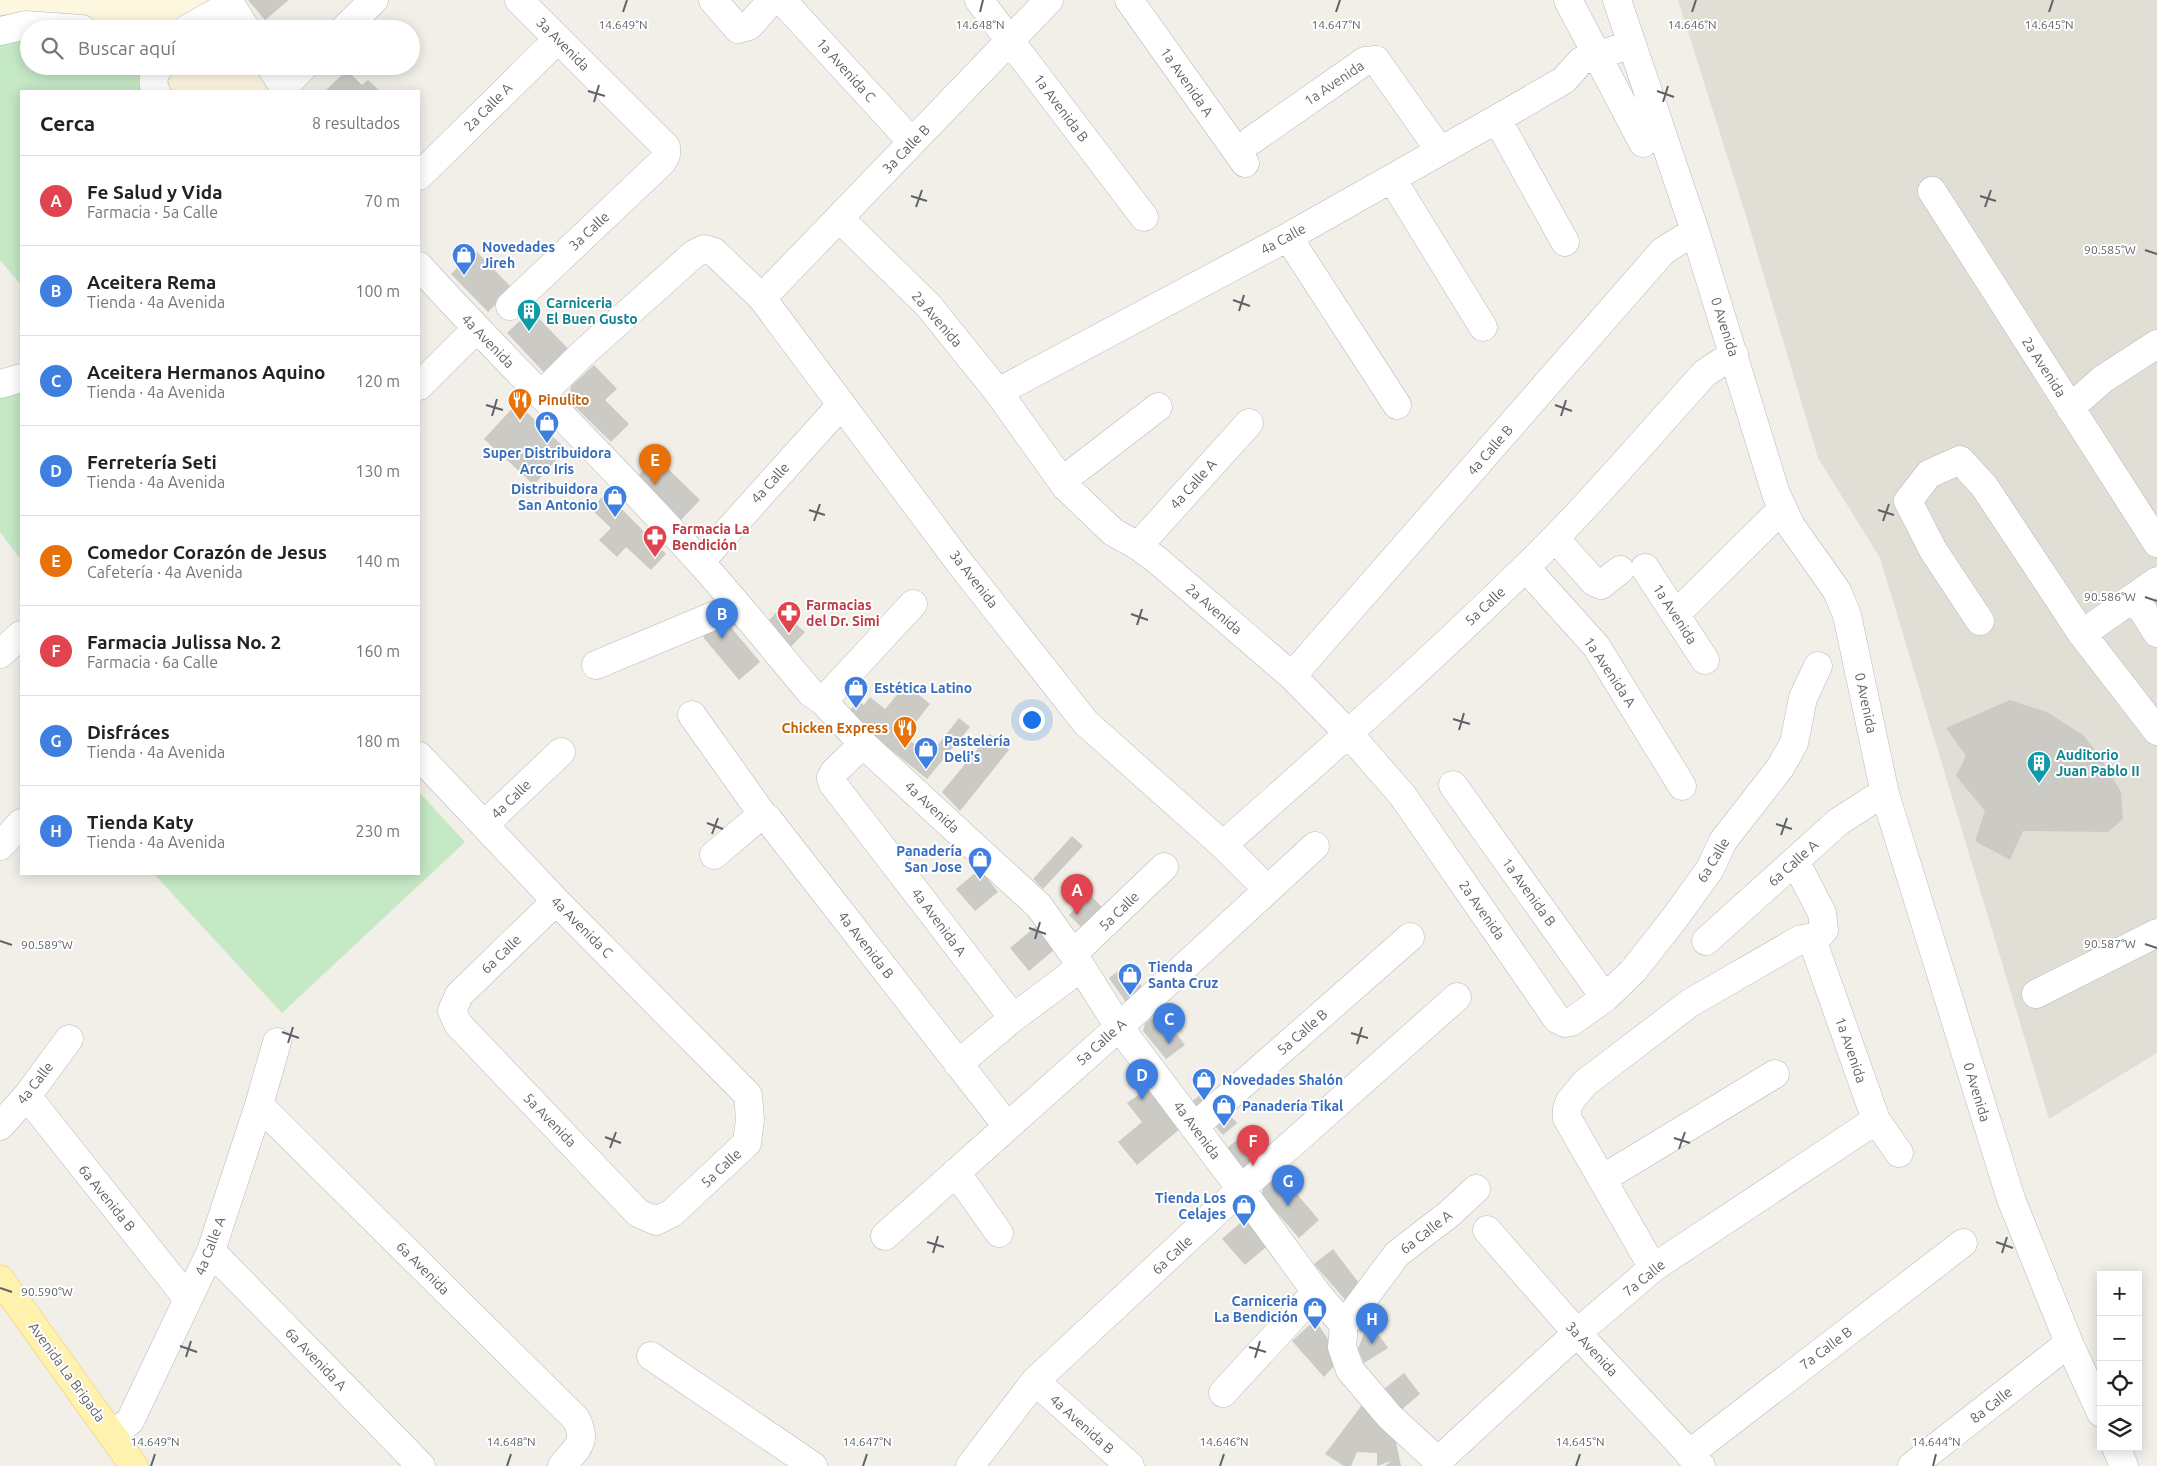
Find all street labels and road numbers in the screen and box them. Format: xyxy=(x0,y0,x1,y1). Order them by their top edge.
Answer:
street label: 3a Avenida xyxy=(533,14,593,74)
street label: 1a Avenida C xyxy=(813,35,879,106)
street label: 1a Avenida A xyxy=(1157,44,1217,120)
street label: 1a Avenida xyxy=(1301,57,1367,109)
street label: 1a Avenida B xyxy=(1030,71,1092,145)
street label: 2a Calle A xyxy=(461,80,515,134)
street label: 3a Calle B xyxy=(879,121,933,177)
street label: 3a Calle xyxy=(566,208,612,254)
street label: 4a Calle xyxy=(1258,220,1308,258)
street label: 2a Avenida xyxy=(908,288,966,350)
street label: 0 Avenida xyxy=(1708,295,1742,359)
street label: 4a Avenida xyxy=(458,311,518,371)
street label: 2a Avenida xyxy=(2019,334,2069,400)
street label: 4a Calle B xyxy=(1464,422,1516,478)
street label: 4a Calle A xyxy=(1166,456,1220,512)
street label: 4a Calle xyxy=(748,459,792,507)
street label: 3a Avenida xyxy=(947,547,1001,611)
street label: 2a Avenida xyxy=(1183,580,1245,638)
street label: 1a Avenida xyxy=(1650,581,1700,647)
street label: 5a Calle xyxy=(1462,583,1508,629)
street label: 1a Avenida A xyxy=(1581,634,1639,710)
street label: 0 Avenida xyxy=(1852,671,1880,735)
street label: 4a Calle xyxy=(488,776,534,822)
street label: 4a Avenida xyxy=(901,778,963,836)
street label: 6a Calle xyxy=(1693,835,1733,885)
street label: 6a Calle A xyxy=(1765,836,1821,890)
street label: 1a Avenida B xyxy=(1499,855,1559,929)
street label: 2a Avenida xyxy=(1456,877,1508,943)
street label: 4a Avenida A xyxy=(908,885,970,959)
street label: 5a Calle xyxy=(1096,888,1142,934)
street label: 4a Avenida C xyxy=(548,893,616,961)
street label: 4a Avenida B xyxy=(835,908,897,982)
street label: 6a Calle xyxy=(478,931,524,977)
street label: 5a Calle B xyxy=(1274,1006,1330,1058)
street label: 5a Calle A xyxy=(1073,1015,1129,1069)
street label: 1a Avenida xyxy=(1832,1015,1870,1085)
street label: 4a Calle xyxy=(14,1059,56,1107)
street label: 0 Avenida xyxy=(1960,1060,1994,1124)
street label: 5a Avenida xyxy=(520,1090,580,1150)
street label: 4a Avenida xyxy=(1170,1098,1224,1162)
street label: 5a Calle xyxy=(698,1145,744,1191)
street label: 6a Avenida B xyxy=(75,1162,139,1234)
street label: 6a Calle A xyxy=(1397,1207,1455,1257)
street label: 4a Calle A xyxy=(192,1214,228,1278)
street label: 6a Calle xyxy=(1149,1232,1195,1278)
street label: 6a Avenida xyxy=(393,1238,453,1298)
street label: 7a Calle xyxy=(1620,1256,1668,1300)
street label: 3a Avenida xyxy=(1563,1318,1621,1380)
street label: Avenida La Brigada xyxy=(25,1319,109,1425)
street label: 7a Calle B xyxy=(1797,1323,1855,1373)
street label: 6a Avenida A xyxy=(282,1324,350,1394)
street label: 8a Calle xyxy=(1967,1384,2015,1426)
street label: 4a Avenida B xyxy=(1047,1391,1117,1457)

